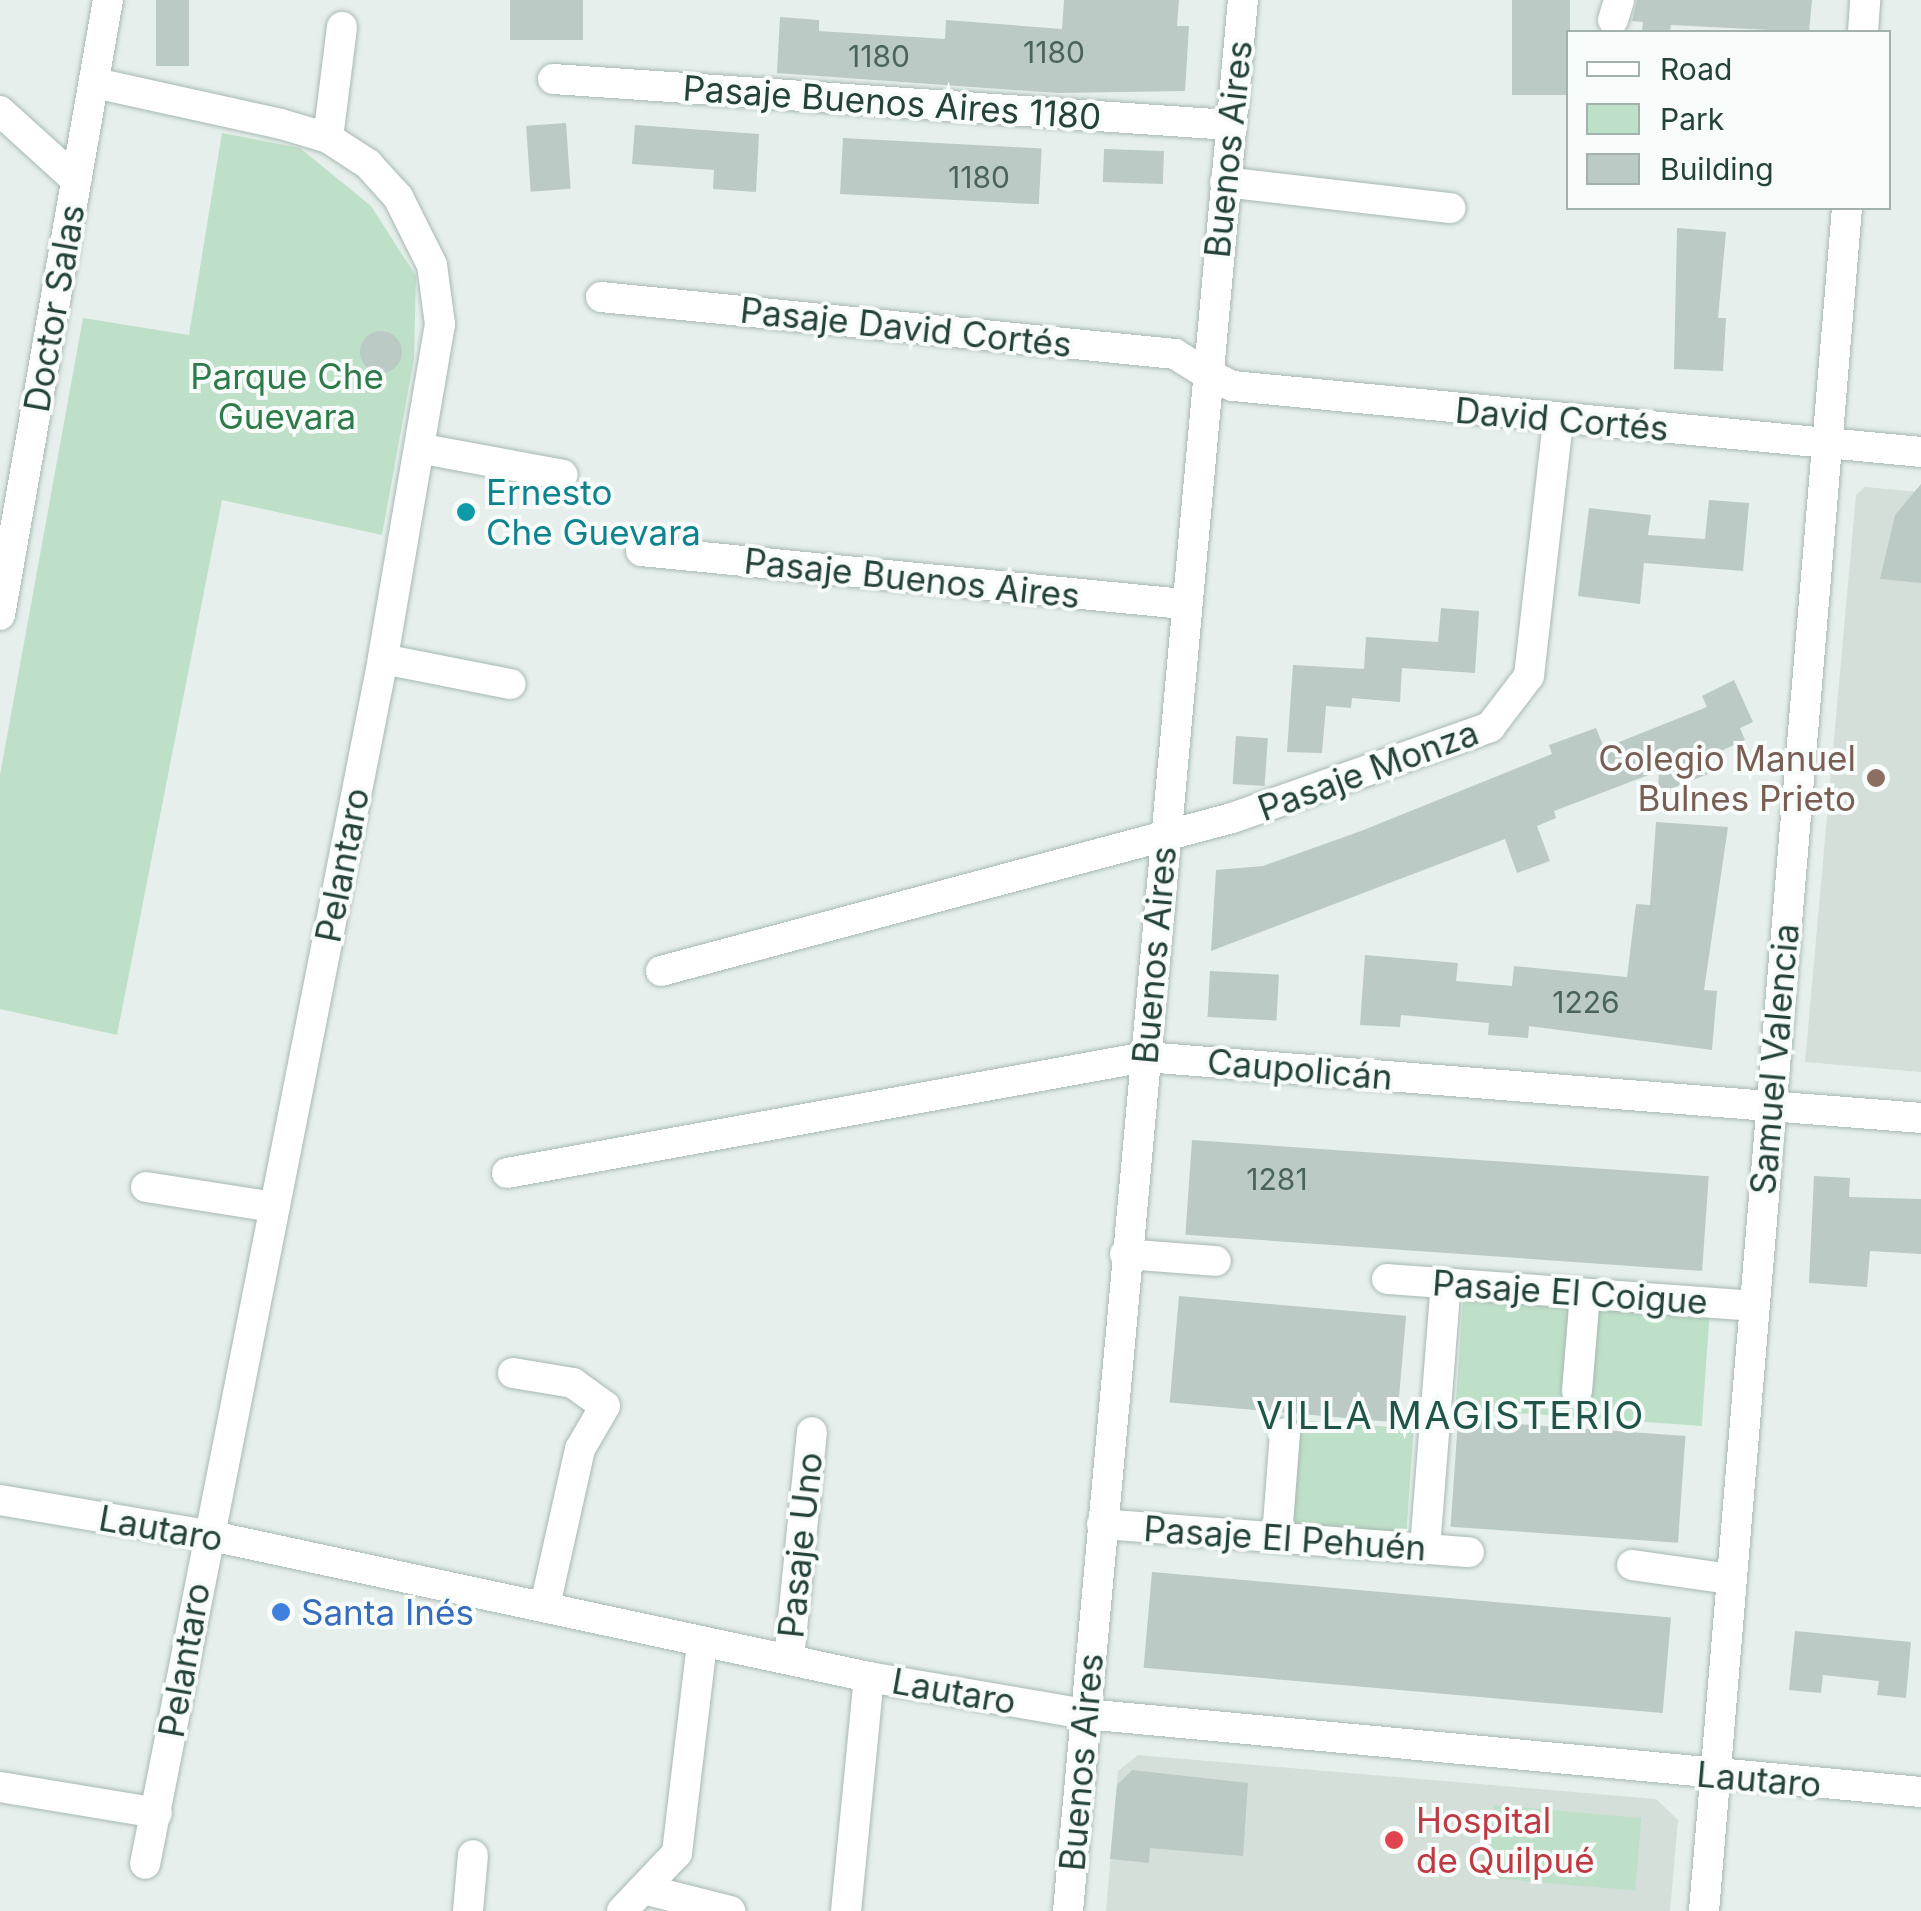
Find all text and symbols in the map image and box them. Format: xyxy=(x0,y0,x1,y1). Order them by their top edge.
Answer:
legend xyxy=(1566,30,1891,210)
house number: 1180 xyxy=(1023,34,1085,70)
house number: 1180 xyxy=(848,38,910,74)
street label: Buenos Aires xyxy=(1196,38,1260,260)
text: Road xyxy=(1660,51,1732,87)
street label: Pasaje Buenos Aires 1180 xyxy=(681,66,1103,138)
text: Park xyxy=(1660,101,1724,137)
text: Building xyxy=(1660,151,1774,187)
house number: 1180 xyxy=(948,159,1010,195)
street label: Doctor Salas xyxy=(15,201,93,415)
street label: Pasaje David Cortés xyxy=(738,289,1074,365)
park label: Parque Che Guevara xyxy=(190,355,384,437)
street label: David Cortés xyxy=(1454,389,1670,449)
place label: Ernesto Che Guevara xyxy=(486,471,701,553)
marker: Ernesto Che Guevara xyxy=(455,501,477,523)
street label: Pasaje Buenos Aires xyxy=(742,539,1082,617)
street label: Pasaje Monza xyxy=(1252,711,1484,829)
place label: Colegio Manuel Bulnes Prieto xyxy=(1598,737,1856,819)
marker: Colegio Manuel Bulnes Prieto xyxy=(1865,767,1887,789)
street label: Pelantaro xyxy=(306,784,378,946)
street label: Buenos Aires xyxy=(1124,844,1184,1066)
street label: Samuel Valencia xyxy=(1741,922,1807,1196)
house number: 1226 xyxy=(1552,984,1620,1020)
street label: Caupolicán xyxy=(1206,1040,1394,1098)
house number: 1281 xyxy=(1246,1161,1308,1197)
street label: Pasaje El Coigue xyxy=(1431,1261,1709,1323)
district label: VILLA MAGISTERIO xyxy=(1256,1393,1646,1439)
street label: Pasaje Uno xyxy=(769,1450,831,1640)
street label: Lautaro xyxy=(96,1496,226,1560)
street label: Pasaje El Pehuén xyxy=(1142,1507,1428,1569)
street label: Pelantaro xyxy=(150,1579,218,1741)
place label: Santa Inés xyxy=(301,1591,474,1633)
marker: Santa Inés xyxy=(270,1601,292,1623)
street label: Buenos Aires xyxy=(1051,1651,1111,1873)
street label: Lautaro xyxy=(889,1659,1019,1723)
street label: Lautaro xyxy=(1695,1753,1823,1805)
place label: Hospital de Quilpué xyxy=(1416,1799,1595,1881)
marker: Hospital de Quilpué xyxy=(1381,1827,1407,1853)

